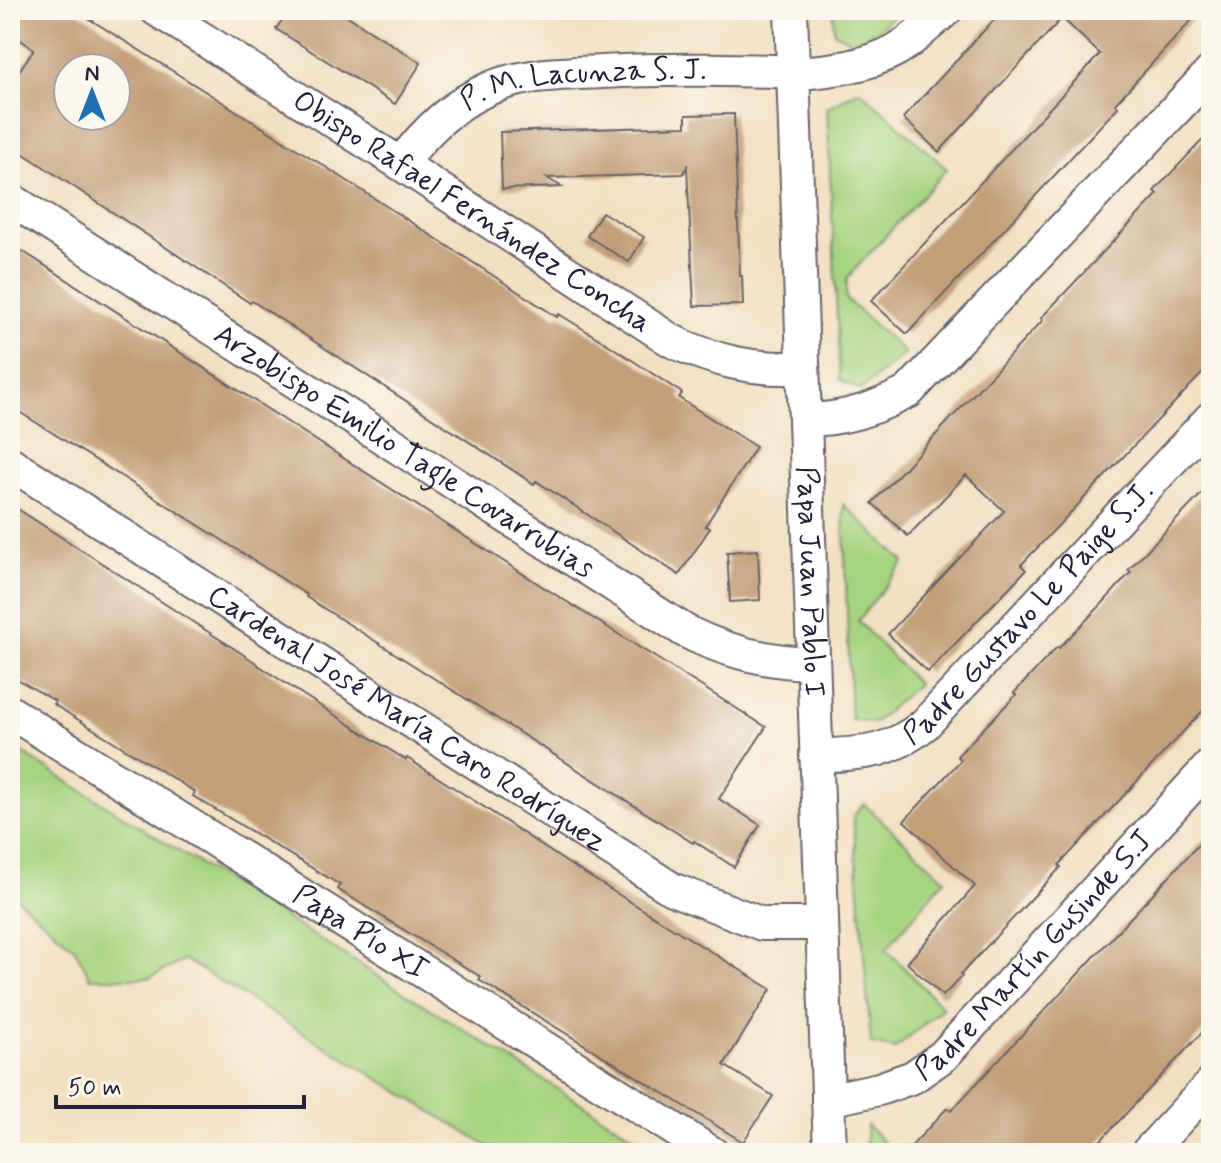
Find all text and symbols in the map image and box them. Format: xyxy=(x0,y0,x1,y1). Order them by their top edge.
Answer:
street label: P. M. Lacunza S. J. xyxy=(453,50,707,120)
north arrow xyxy=(52,52,132,132)
text: N xyxy=(85,60,99,88)
street label: Obispo Rafael Fernández Concha xyxy=(285,81,659,342)
street label: Arzobispo Emilio Tagle Covarrubias xyxy=(206,315,602,588)
street label: Papa Juan Pablo I xyxy=(787,466,834,698)
street label: Padre Gustavo Le Paige S.J. xyxy=(895,472,1162,754)
street label: Cardenal José María Caro Rodríguez xyxy=(200,576,614,861)
street label: Padre Martín Gusinde S.J xyxy=(907,821,1161,1090)
street label: Papa Pío XI xyxy=(286,875,435,989)
scale bar xyxy=(56,1059,304,1109)
text: 50 m xyxy=(68,1073,122,1104)

